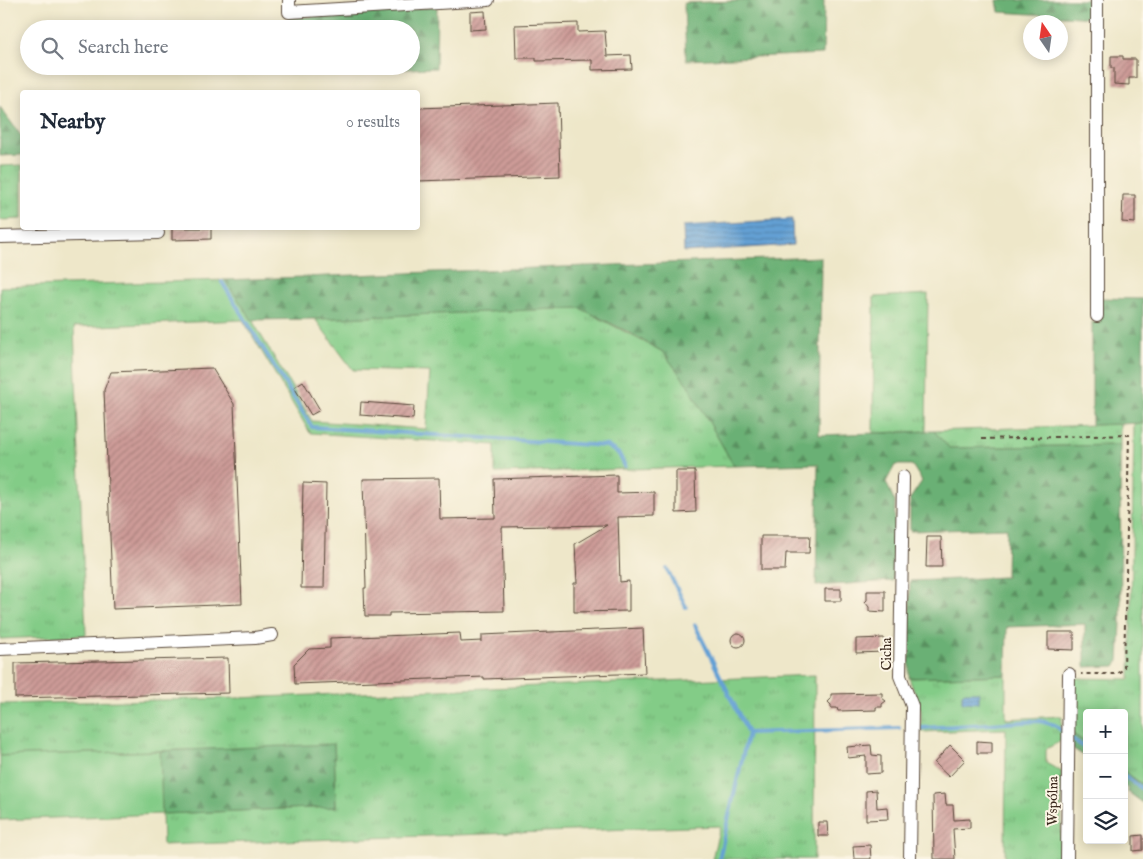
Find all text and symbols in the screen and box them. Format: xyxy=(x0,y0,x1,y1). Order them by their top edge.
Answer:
north arrow xyxy=(1023,15,1068,60)
search box xyxy=(20,20,420,75)
icon: search xyxy=(38,34,66,62)
text: Search here xyxy=(78,36,169,60)
text: Nearby xyxy=(40,109,105,136)
text: 0 results xyxy=(346,113,400,133)
street label: Cicha xyxy=(878,636,896,671)
map controls xyxy=(1083,709,1128,844)
button: + xyxy=(1083,709,1128,754)
button: − xyxy=(1083,754,1128,799)
street label: Wspólna xyxy=(1044,775,1062,826)
button: layers xyxy=(1083,799,1128,844)

